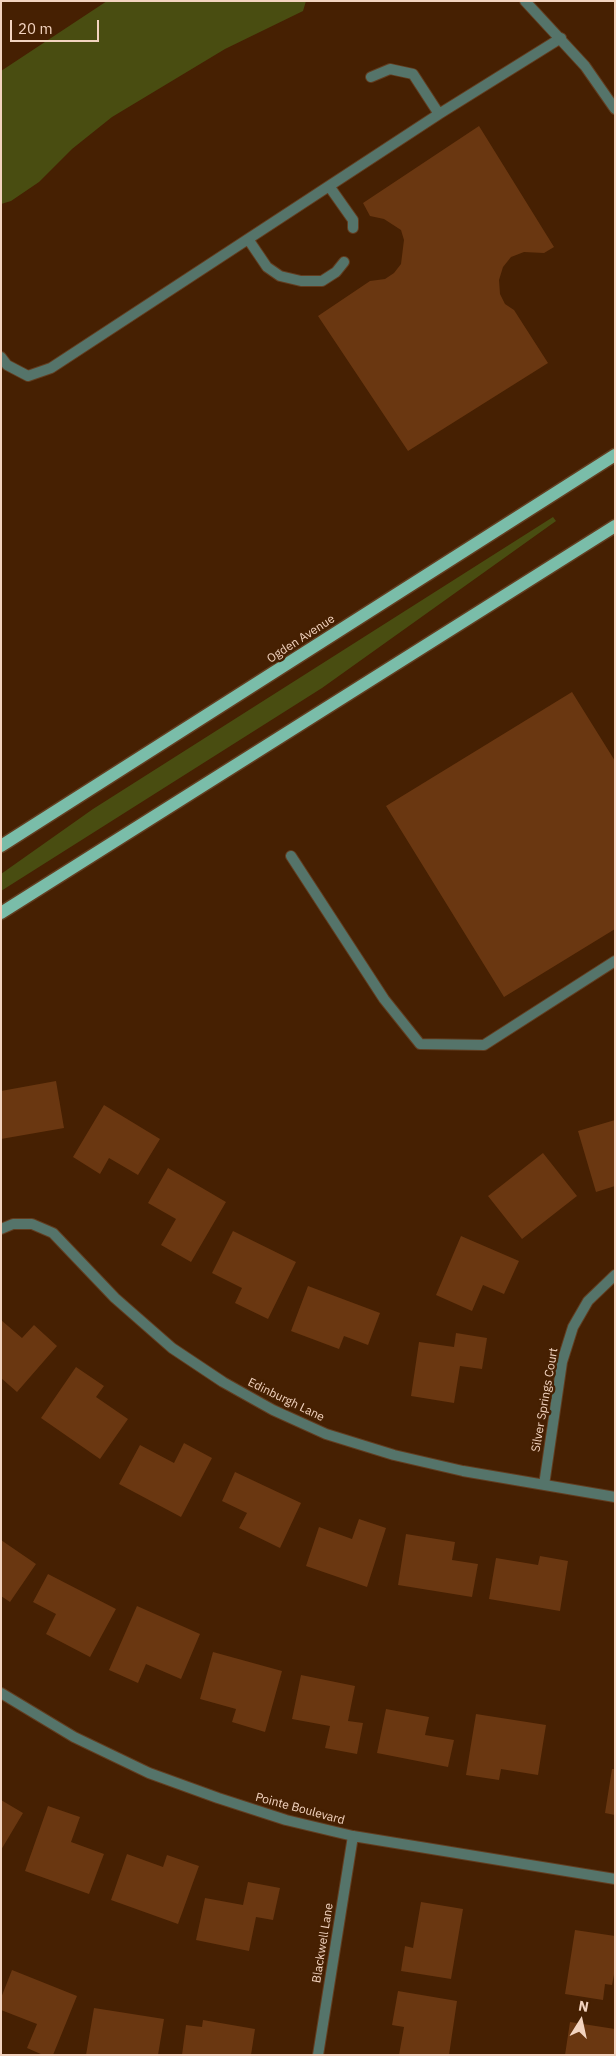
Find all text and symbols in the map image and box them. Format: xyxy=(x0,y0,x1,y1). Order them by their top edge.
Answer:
scale bar xyxy=(12,10,101,42)
text: 20 m xyxy=(18,19,53,38)
street label: Ogden Avenue xyxy=(264,612,338,666)
street label: Silver Springs Court xyxy=(529,1347,561,1453)
street label: Edinburgh Lane xyxy=(245,1375,327,1425)
street label: Pointe Boulevard xyxy=(254,1790,346,1828)
street label: Blackwell Lane xyxy=(310,1902,336,1984)
north arrow xyxy=(556,1996,606,2046)
text: N xyxy=(577,1996,590,2016)

